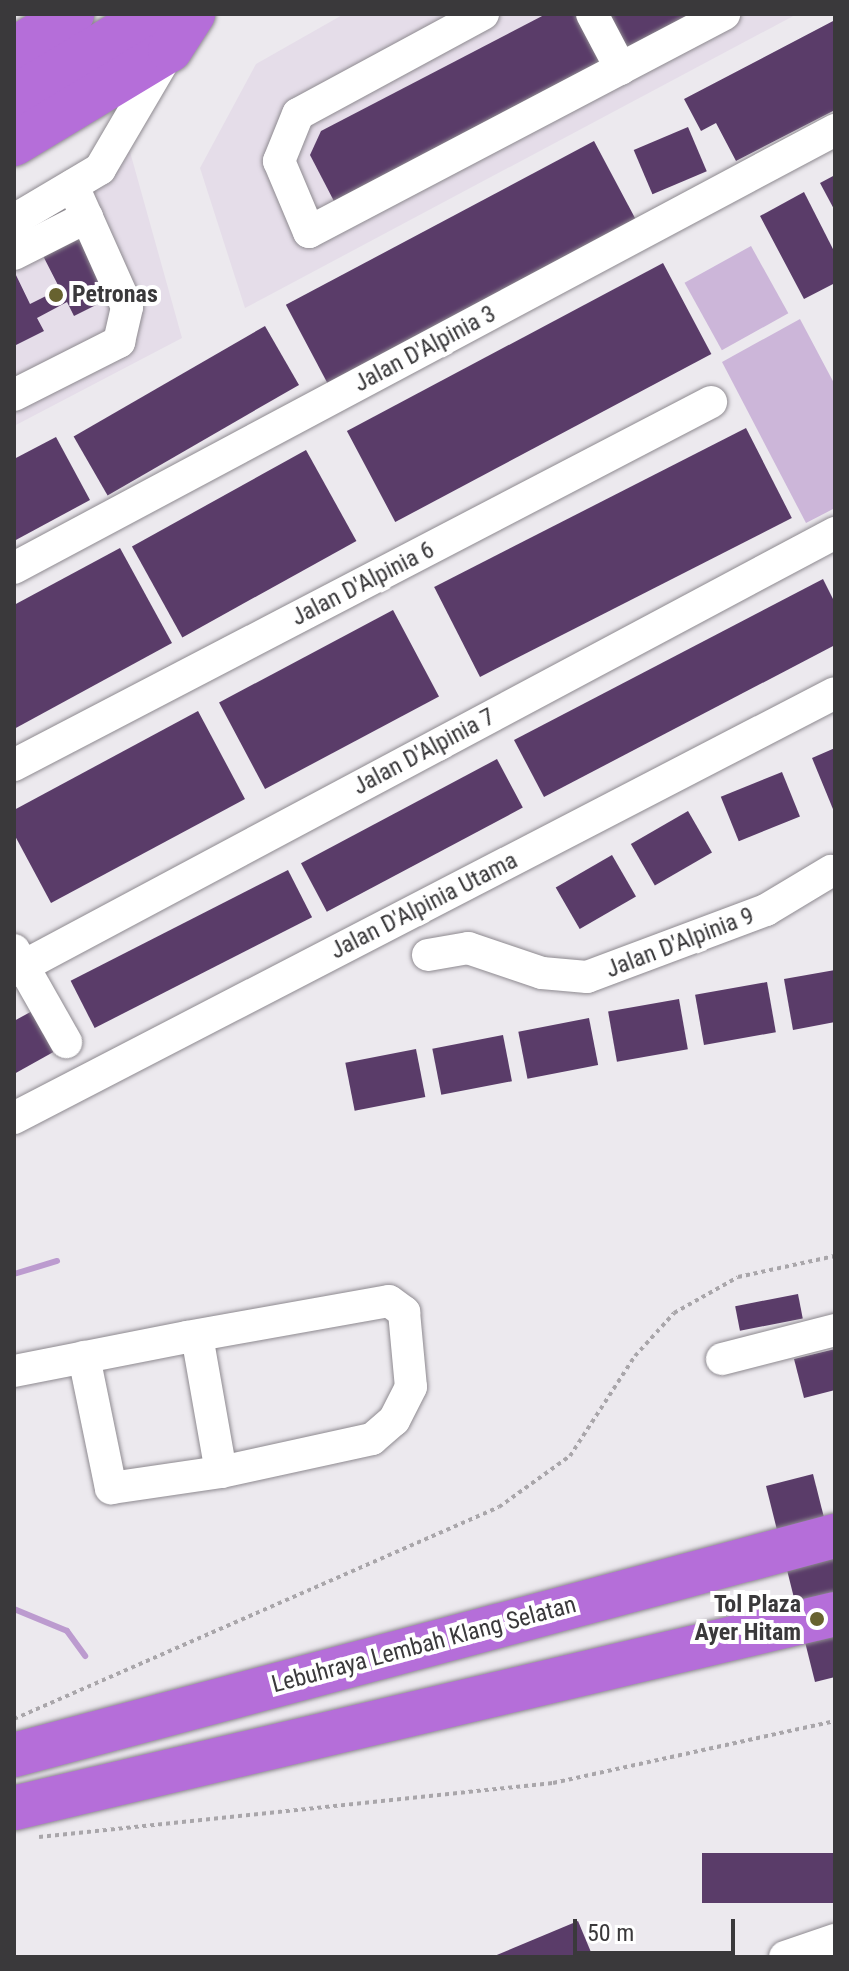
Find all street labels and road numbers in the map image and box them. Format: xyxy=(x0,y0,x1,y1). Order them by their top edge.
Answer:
street label: Jalan D'Alpinia 3 xyxy=(349,300,501,398)
street label: Jalan D'Alpinia 6 xyxy=(287,536,439,632)
street label: Jalan D'Alpinia 7 xyxy=(348,703,500,801)
street label: Jalan D'Alpinia Utama xyxy=(326,846,522,966)
street label: Jalan D'Alpinia 9 xyxy=(602,902,758,984)
street label: Lebuhraya Lembah Klang Selatan xyxy=(269,1590,579,1700)

